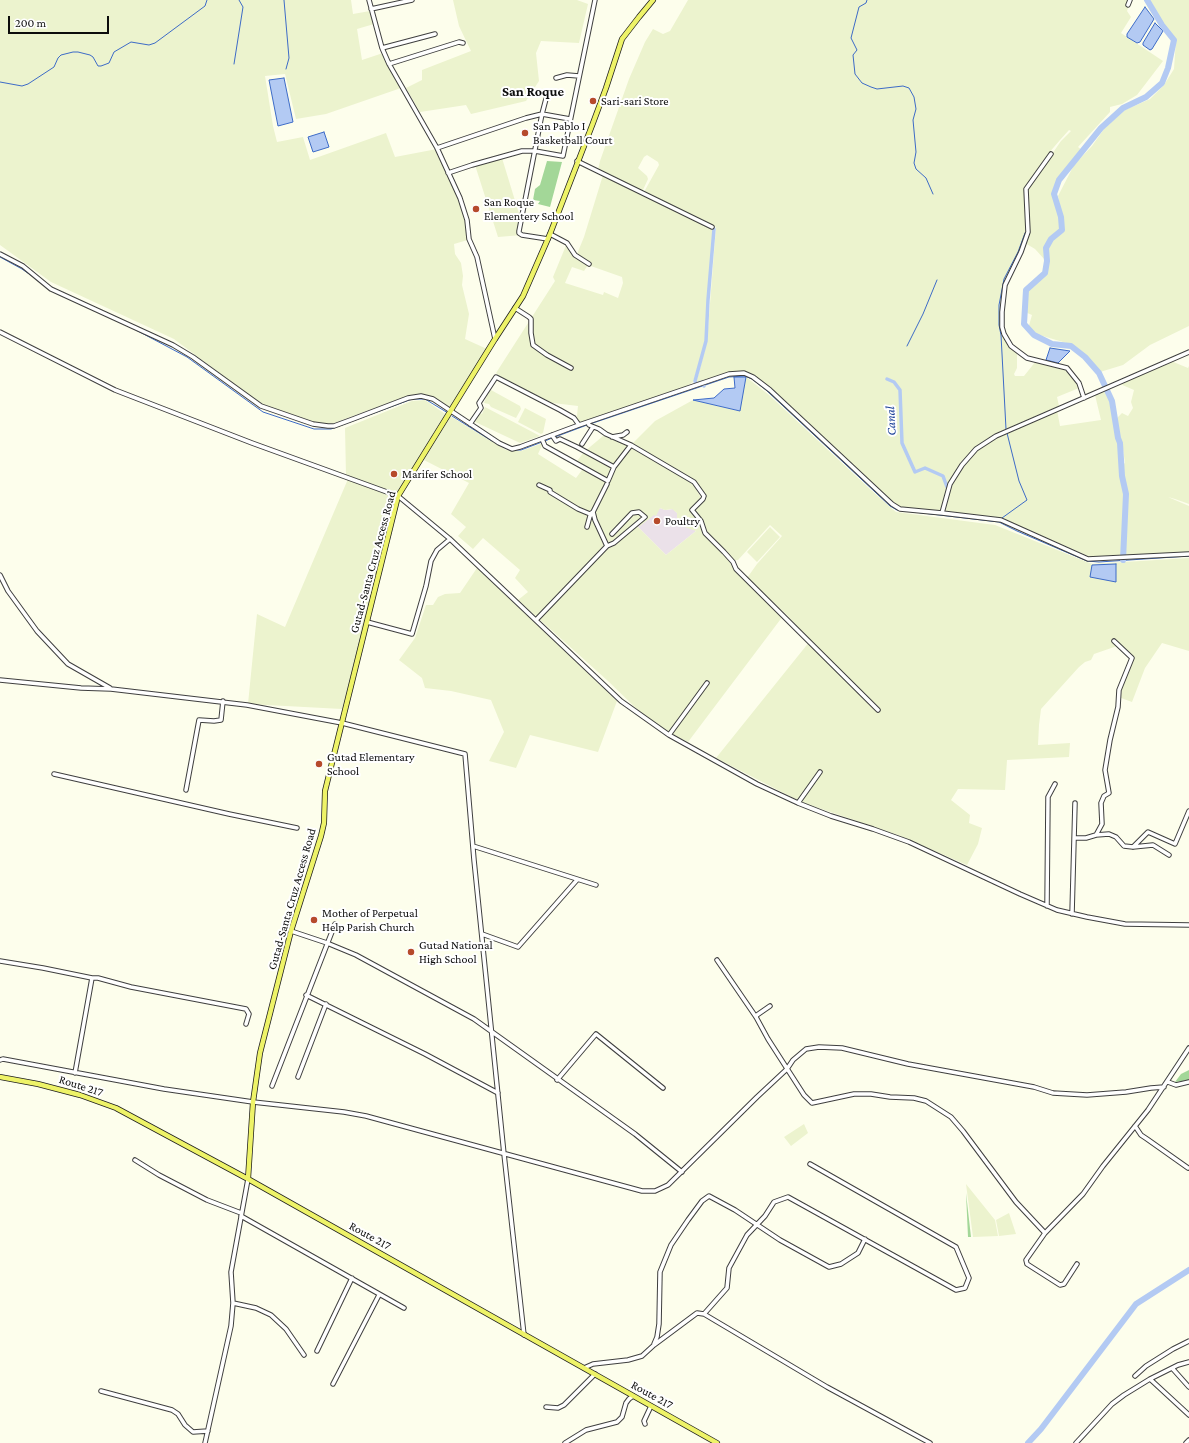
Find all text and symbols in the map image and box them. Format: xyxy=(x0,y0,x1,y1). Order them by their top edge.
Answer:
scale bar xyxy=(10,8,111,34)
text: 200 m xyxy=(15,16,46,30)
district label: San Roque xyxy=(502,84,564,100)
place label: Sari-sari Store xyxy=(601,94,669,108)
marker: Sari-sari Store xyxy=(588,96,598,106)
place label: San Pablo I Basketball Court xyxy=(533,119,613,147)
marker: San Pablo I Basketball Court xyxy=(520,128,530,138)
place label: San Roque Elementery School xyxy=(484,195,574,223)
marker: San Roque Elementery School xyxy=(471,204,481,214)
water label: Canal xyxy=(882,406,900,436)
place label: Marifer School xyxy=(402,467,472,481)
marker: Marifer School xyxy=(389,469,399,479)
street label: Gutad-Santa Cruz Access Road xyxy=(347,489,399,635)
place label: Poultry xyxy=(665,514,700,528)
marker: Poultry xyxy=(652,516,662,526)
place label: Gutad Elementary School xyxy=(327,750,415,778)
marker: Gutad Elementary School xyxy=(314,759,324,769)
street label: Gutad-Santa Cruz Access Road xyxy=(265,827,319,971)
place label: Mother of Perpetual Help Parish Church xyxy=(322,906,418,934)
marker: Mother of Perpetual Help Parish Church xyxy=(309,915,319,925)
place label: Gutad National High School xyxy=(419,938,493,966)
marker: Gutad National High School xyxy=(406,947,416,957)
street label: Route 217 xyxy=(57,1072,105,1100)
street label: Route 217 xyxy=(347,1219,393,1253)
street label: Route 217 xyxy=(629,1378,675,1412)

